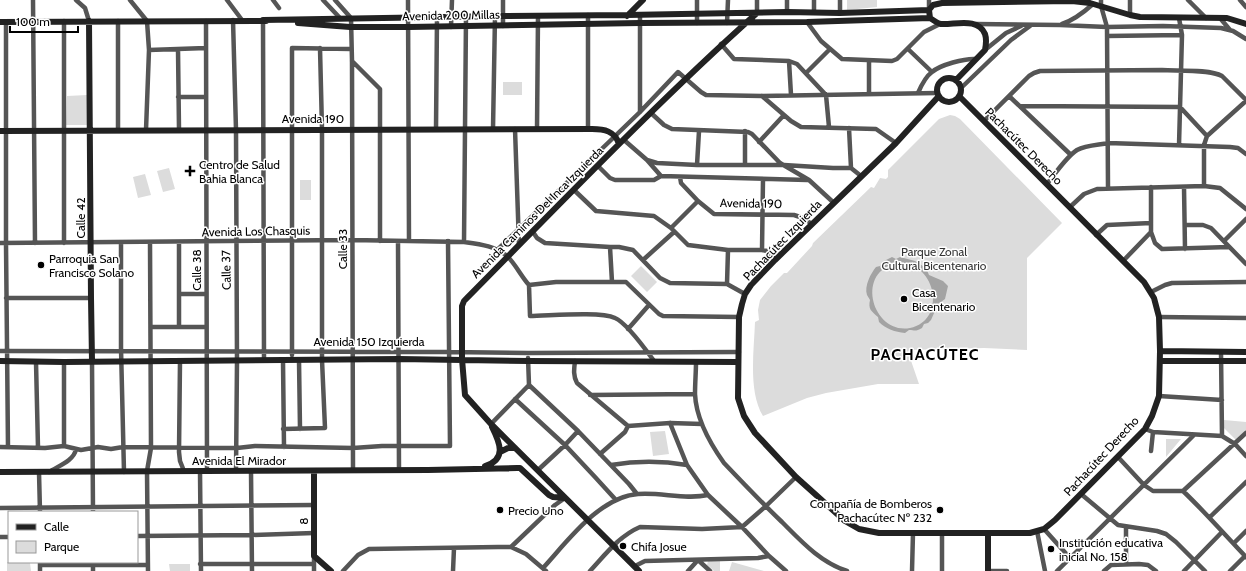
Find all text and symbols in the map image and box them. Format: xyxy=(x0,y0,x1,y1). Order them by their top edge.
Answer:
street label: Avenida 200 Millas xyxy=(402,7,500,23)
scale bar xyxy=(10,8,78,34)
text: 100 m xyxy=(16,14,50,29)
street label: Pachacútec Derecho xyxy=(982,104,1066,188)
street label: Avenida 190 xyxy=(282,111,344,126)
street label: Avenida Caminos Del Inca Izquierda xyxy=(468,143,606,281)
place label: Centro de Salud Bahia Blanca xyxy=(199,157,280,186)
marker: Centro de Salud Bahia Blanca xyxy=(184,165,196,177)
street label: Avenida 190 xyxy=(720,195,782,211)
street label: Pachacútec Izquierda xyxy=(740,196,825,283)
street label: Calle 42 xyxy=(73,198,88,238)
street label: Avenida Los Chasquis xyxy=(202,223,310,239)
street label: Calle 33 xyxy=(335,229,350,269)
park label: Parque Zonal Cultural Bicentenario xyxy=(882,244,987,273)
street label: Calle 38 xyxy=(189,249,204,291)
street label: Calle 37 xyxy=(218,250,234,290)
place label: Parroquia San Francisco Solano xyxy=(49,251,134,280)
marker: Parroquia San Francisco Solano xyxy=(36,260,46,270)
place label: Casa Bicentenario xyxy=(912,285,976,314)
marker: Casa Bicentenario xyxy=(899,294,909,304)
street label: Avenida 150 Izquierda xyxy=(314,334,425,349)
district label: PACHACÚTEC xyxy=(871,345,979,364)
street label: Pachacútec Derecho xyxy=(1060,413,1142,499)
street label: Avenida El Mirador xyxy=(192,453,286,468)
place label: Compañía de Bomberos Pachacútec Nº 232 xyxy=(810,496,932,525)
place label: Precio Uno xyxy=(508,503,564,518)
marker: Precio Uno xyxy=(495,505,505,515)
marker: Compañía de Bomberos Pachacútec Nº 232 xyxy=(935,505,945,515)
legend xyxy=(8,511,138,563)
street label: 8 xyxy=(296,517,311,525)
text: Calle xyxy=(44,519,69,534)
place label: Institución educativa inicial No. 158 xyxy=(1059,535,1163,564)
text: Parque xyxy=(44,539,79,554)
place label: Chifa Josue xyxy=(631,539,687,554)
marker: Chifa Josue xyxy=(618,541,628,551)
marker: Institución educativa inicial No. 158 xyxy=(1046,544,1056,554)

